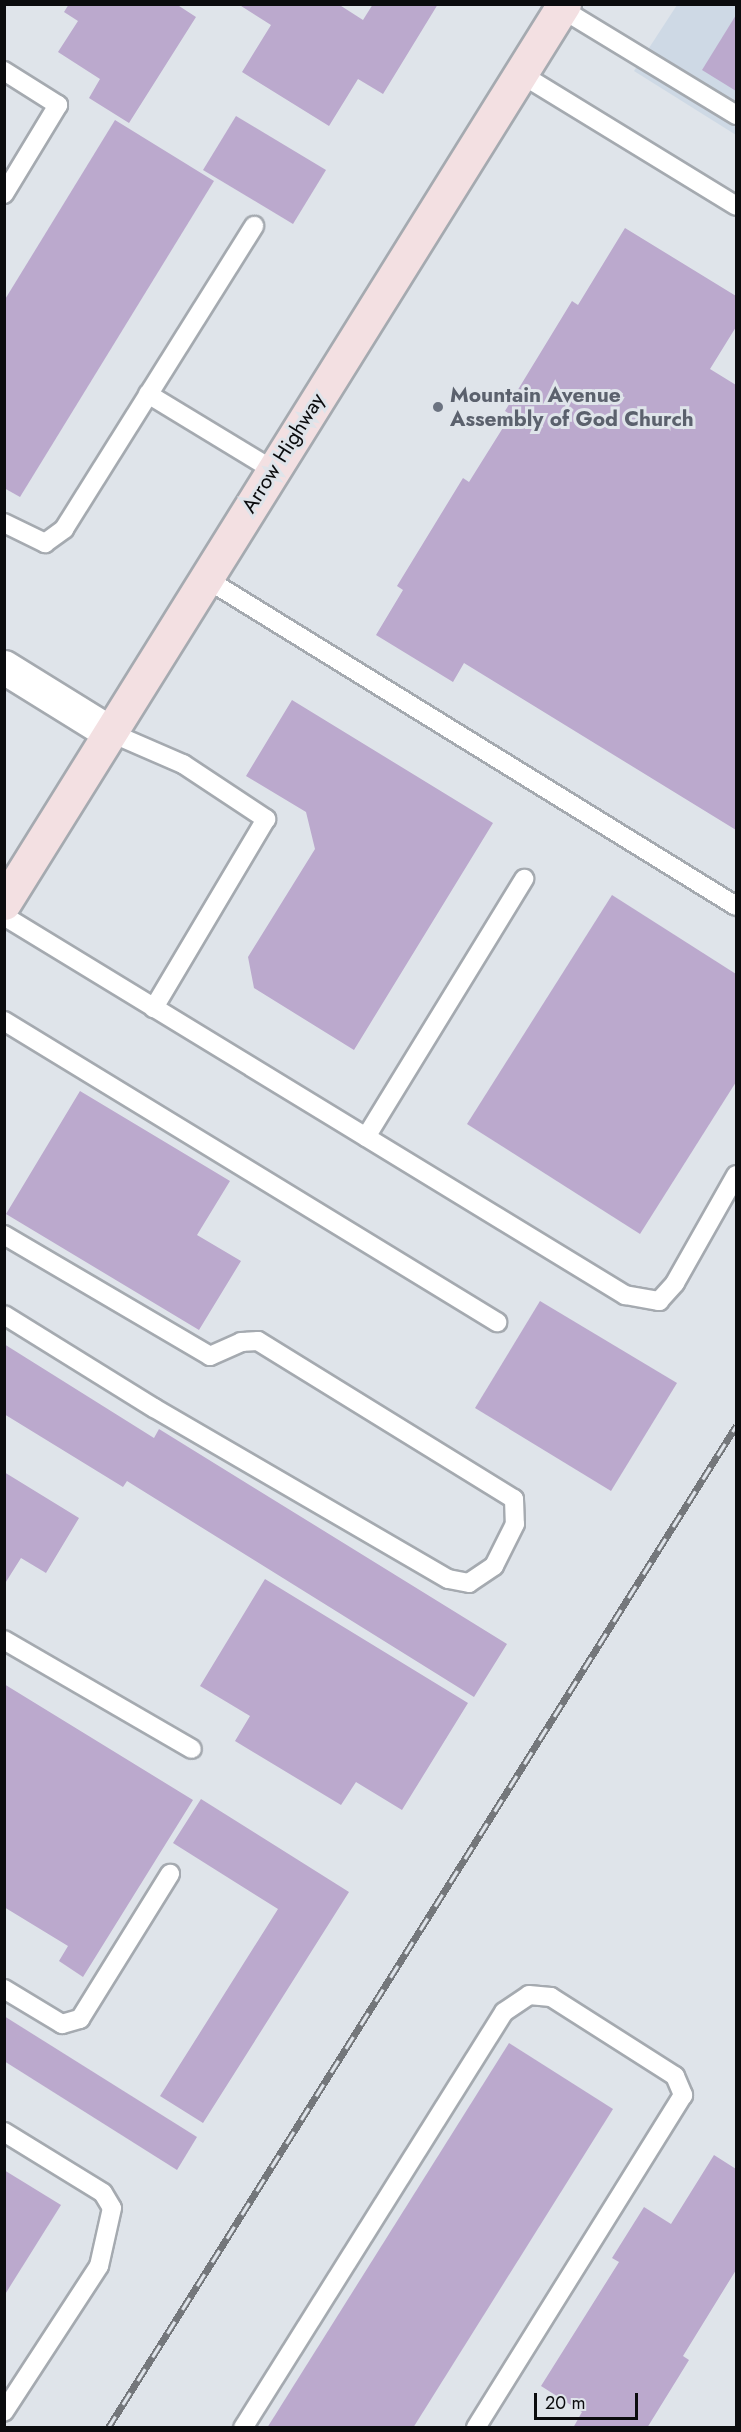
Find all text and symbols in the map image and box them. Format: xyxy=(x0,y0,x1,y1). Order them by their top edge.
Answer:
place label: Mountain Avenue Assembly of God Church xyxy=(450,382,694,432)
street label: Arrow Highway xyxy=(236,388,330,518)
marker: Mountain Avenue Assembly of God Church xyxy=(431,400,445,414)
scale bar xyxy=(537,2381,640,2419)
text: 20 m xyxy=(545,2390,585,2416)

